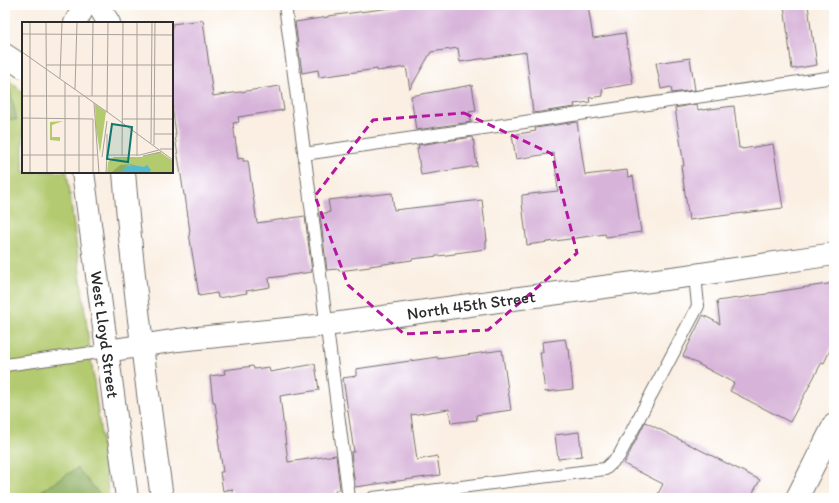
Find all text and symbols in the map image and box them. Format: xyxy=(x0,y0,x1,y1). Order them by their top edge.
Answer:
inset map xyxy=(22,22,173,173)
street label: West Lloyd Street xyxy=(86,270,123,400)
street label: North 45th Street xyxy=(405,286,537,324)

